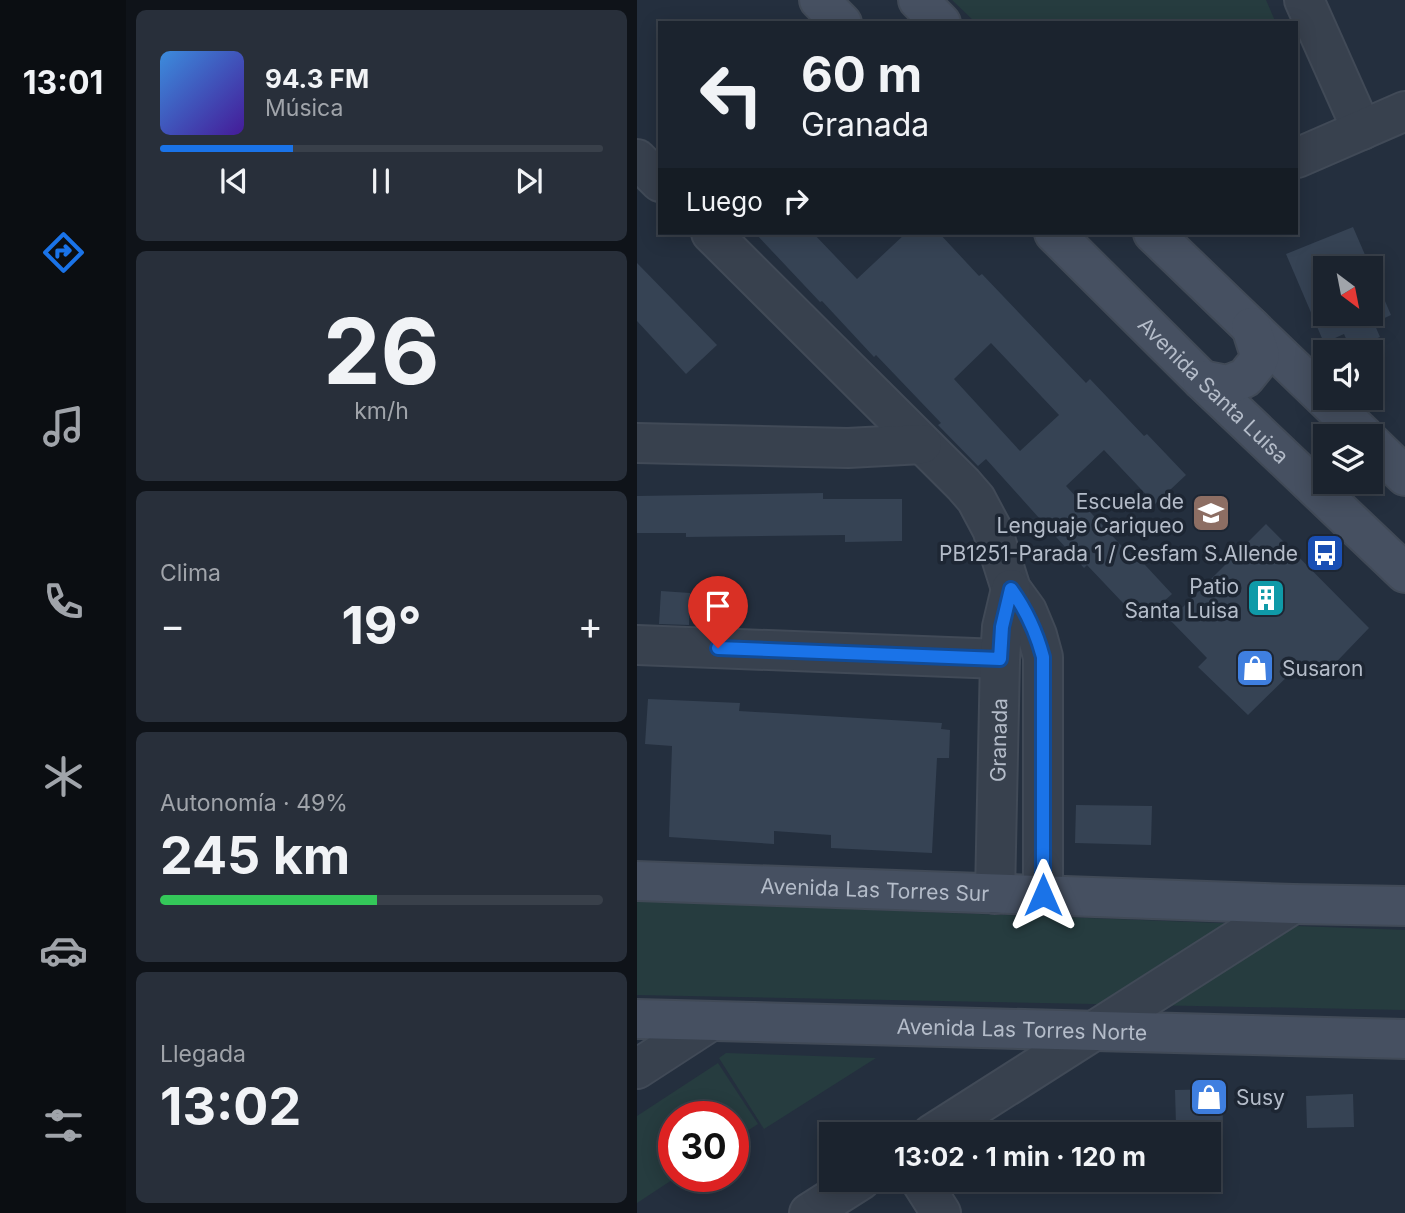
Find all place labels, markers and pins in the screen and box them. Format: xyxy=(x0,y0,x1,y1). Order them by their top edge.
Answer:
place label: Escuela de Lenguaje Cariqueo xyxy=(997,489,1184,538)
school or university icon: Escuela de Lenguaje Cariqueo xyxy=(1190,492,1232,534)
bus stop icon: PB1251-Parada 1 / Cesfam S.Allende xyxy=(1304,532,1346,574)
place label: PB1251-Parada 1 / Cesfam S.Allende xyxy=(939,541,1298,566)
place label: Patio Santa Luisa xyxy=(1124,574,1239,623)
pin xyxy=(688,576,748,648)
building icon: Patio Santa Luisa xyxy=(1245,577,1287,619)
shop icon: Susaron xyxy=(1234,647,1276,689)
place label: Susaron xyxy=(1282,656,1363,681)
shop icon: Susy xyxy=(1188,1076,1230,1118)
place label: Susy xyxy=(1236,1085,1285,1110)

